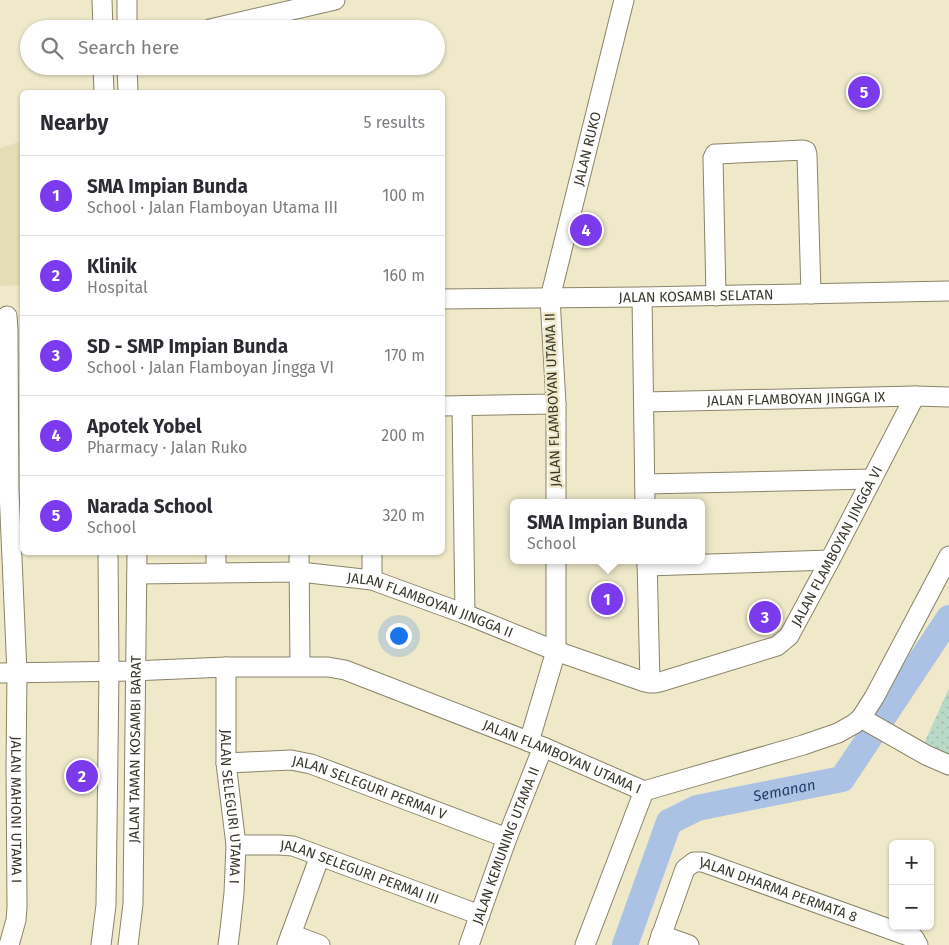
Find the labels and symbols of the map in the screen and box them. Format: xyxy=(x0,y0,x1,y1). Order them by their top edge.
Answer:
pin: 5 xyxy=(848,73,880,111)
street label: JALAN RUKO xyxy=(570,110,604,188)
pin: 4 xyxy=(570,211,602,249)
street label: JALAN KOSAMBI SELATAN xyxy=(618,286,774,306)
street label: JALAN FLAMBOYAN UTAMA II xyxy=(541,313,565,487)
street label: JALAN FLAMBOYAN JINGGA IX xyxy=(706,388,886,409)
street label: JALAN FLAMBOYAN JINGGA VI xyxy=(787,463,886,629)
street label: JALAN FLAMBOYAN JINGGA II xyxy=(346,569,516,641)
pin: 1 xyxy=(591,580,623,618)
pin: 3 xyxy=(749,598,781,636)
your location xyxy=(386,623,412,649)
street label: JALAN TAMAN KOSAMBI BARAT xyxy=(125,655,144,843)
street label: JALAN FLAMBOYAN UTAMA I xyxy=(480,716,644,797)
street label: JALAN SELEGURI UTAMA I xyxy=(218,729,245,884)
street label: JALAN MAHONI UTAMA I xyxy=(7,736,25,883)
street label: JALAN SELEGURI PERMAI V xyxy=(291,752,449,823)
pin: 2 xyxy=(66,757,98,795)
street label: JALAN KEMUNING UTAMA II xyxy=(468,764,543,927)
water label: Semanan xyxy=(751,776,817,806)
street label: JALAN SELEGURI PERMAI III xyxy=(279,837,441,908)
street label: JALAN DHARMA PERMATA 8 xyxy=(700,854,860,925)

